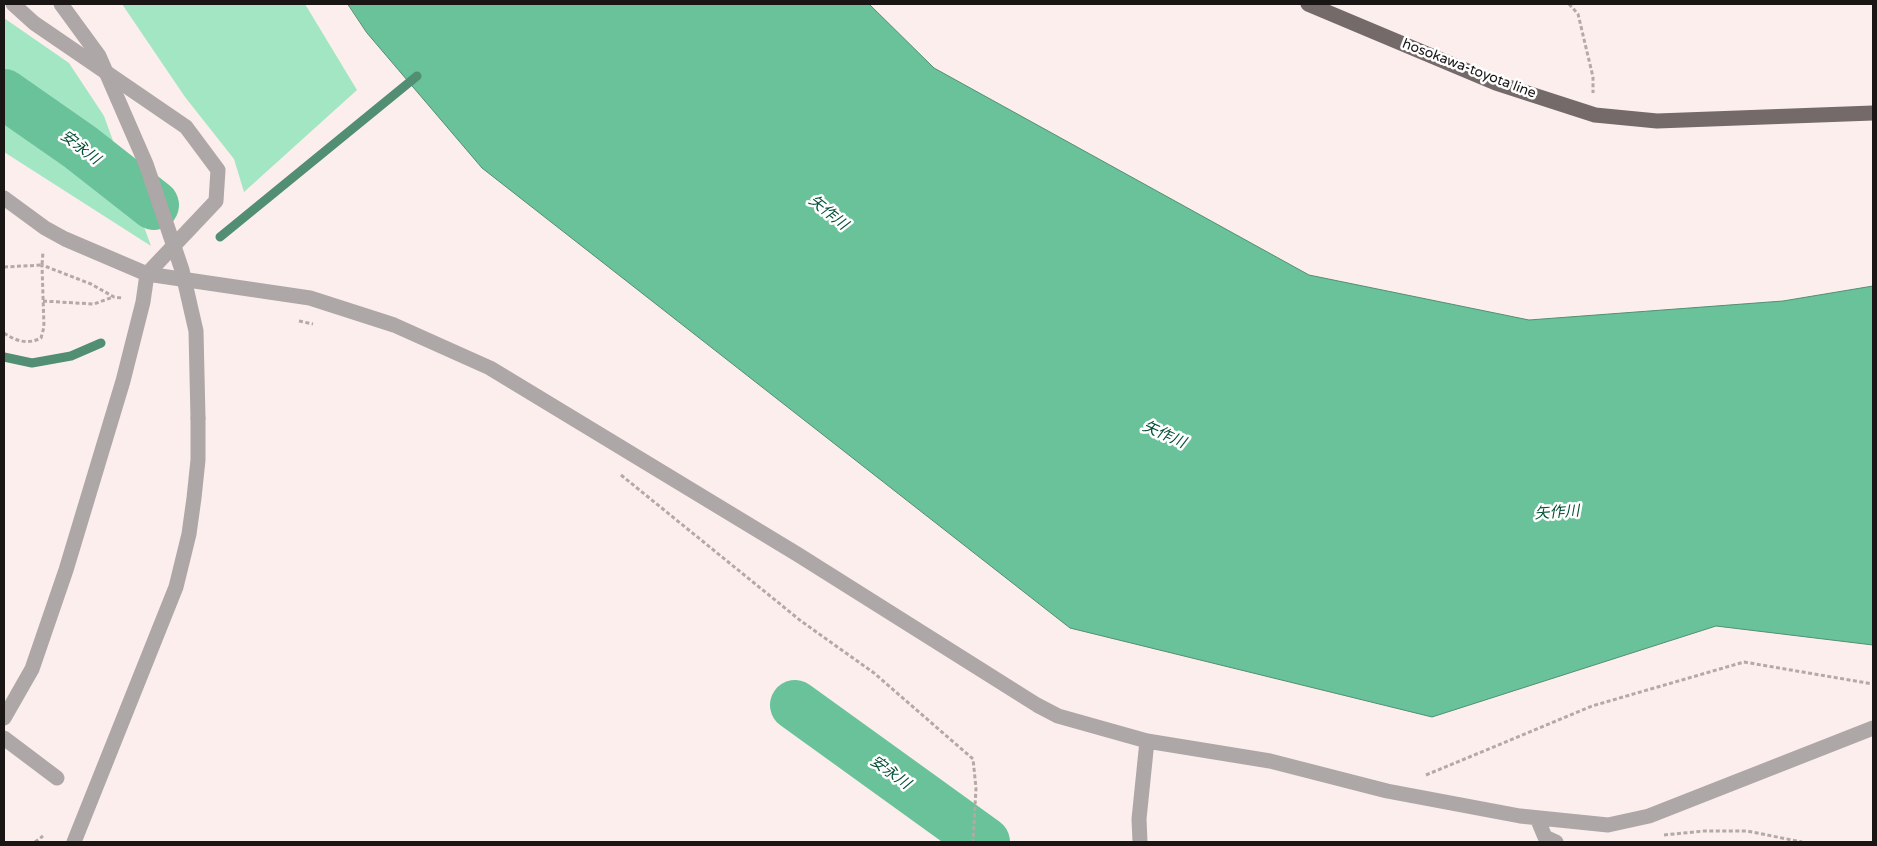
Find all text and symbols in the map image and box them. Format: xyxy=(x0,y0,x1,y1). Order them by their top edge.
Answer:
street label: hosokawa-toyota line xyxy=(1400,36,1538,102)
water label: 安永川 xyxy=(57,127,103,169)
water label: 矢作川 xyxy=(805,192,851,234)
water label: 矢作川 xyxy=(1140,418,1188,452)
water label: 矢作川 xyxy=(1534,502,1580,524)
water label: 安永川 xyxy=(867,752,913,794)

